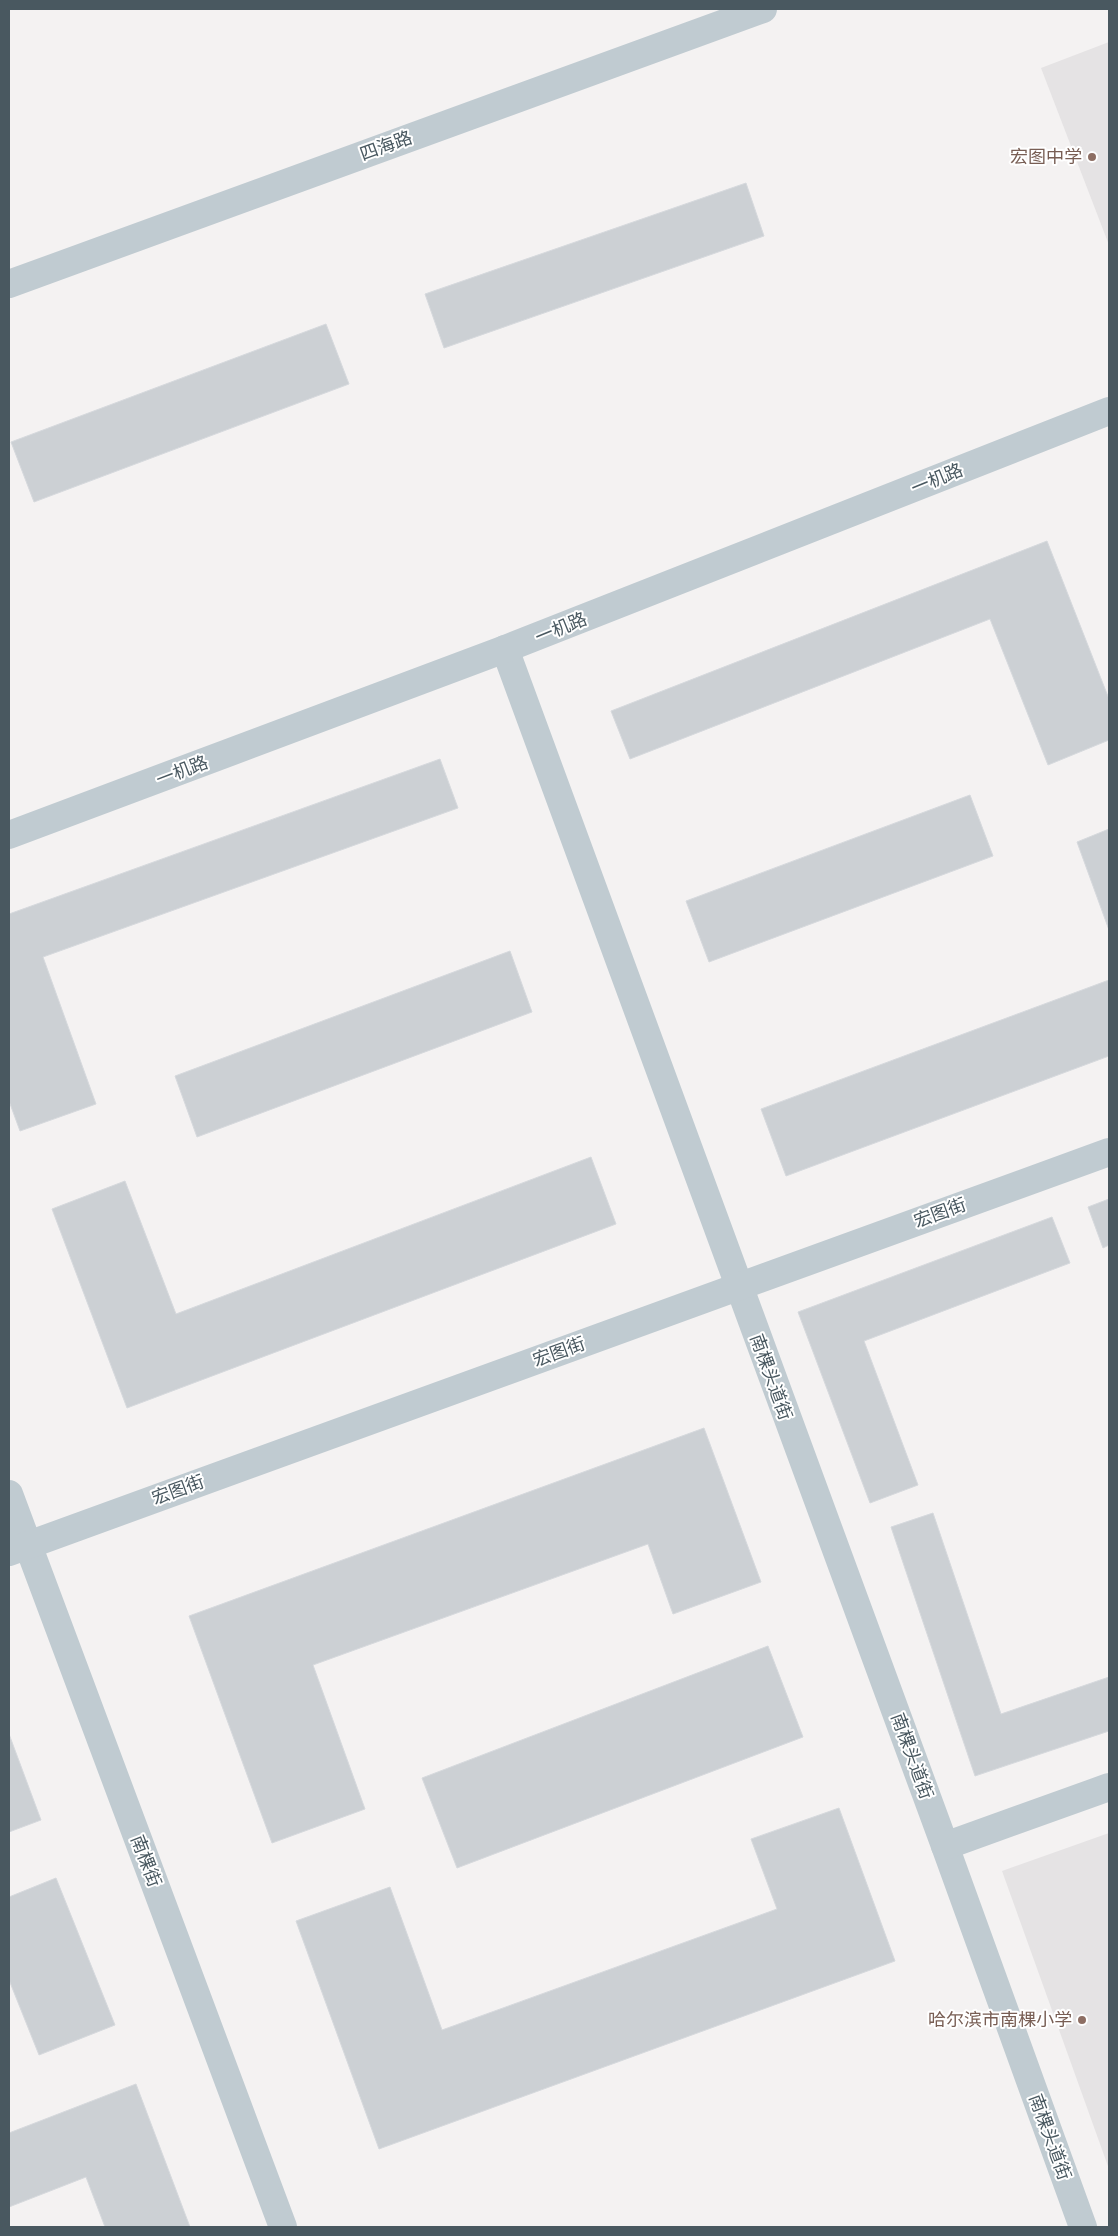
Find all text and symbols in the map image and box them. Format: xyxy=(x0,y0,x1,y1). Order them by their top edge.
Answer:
street label: 四海路 xyxy=(357,126,415,166)
place label: 宏图中学 xyxy=(1010,146,1082,168)
marker: 宏图中学 xyxy=(1086,151,1098,163)
street label: 一机路 xyxy=(908,459,966,499)
street label: 一机路 xyxy=(532,608,590,648)
street label: 一机路 xyxy=(153,751,211,791)
street label: 宏图街 xyxy=(911,1193,969,1233)
street label: 南棵头道街 xyxy=(745,1331,797,1423)
street label: 宏图街 xyxy=(530,1332,588,1372)
street label: 宏图街 xyxy=(149,1470,207,1510)
street label: 南棵头道街 xyxy=(886,1710,938,1802)
street label: 南棵街 xyxy=(126,1832,166,1890)
place label: 哈尔滨市南棵小学 xyxy=(928,2009,1072,2031)
marker: 哈尔滨市南棵小学 xyxy=(1076,2014,1088,2026)
street label: 南棵头道街 xyxy=(1024,2091,1076,2183)

